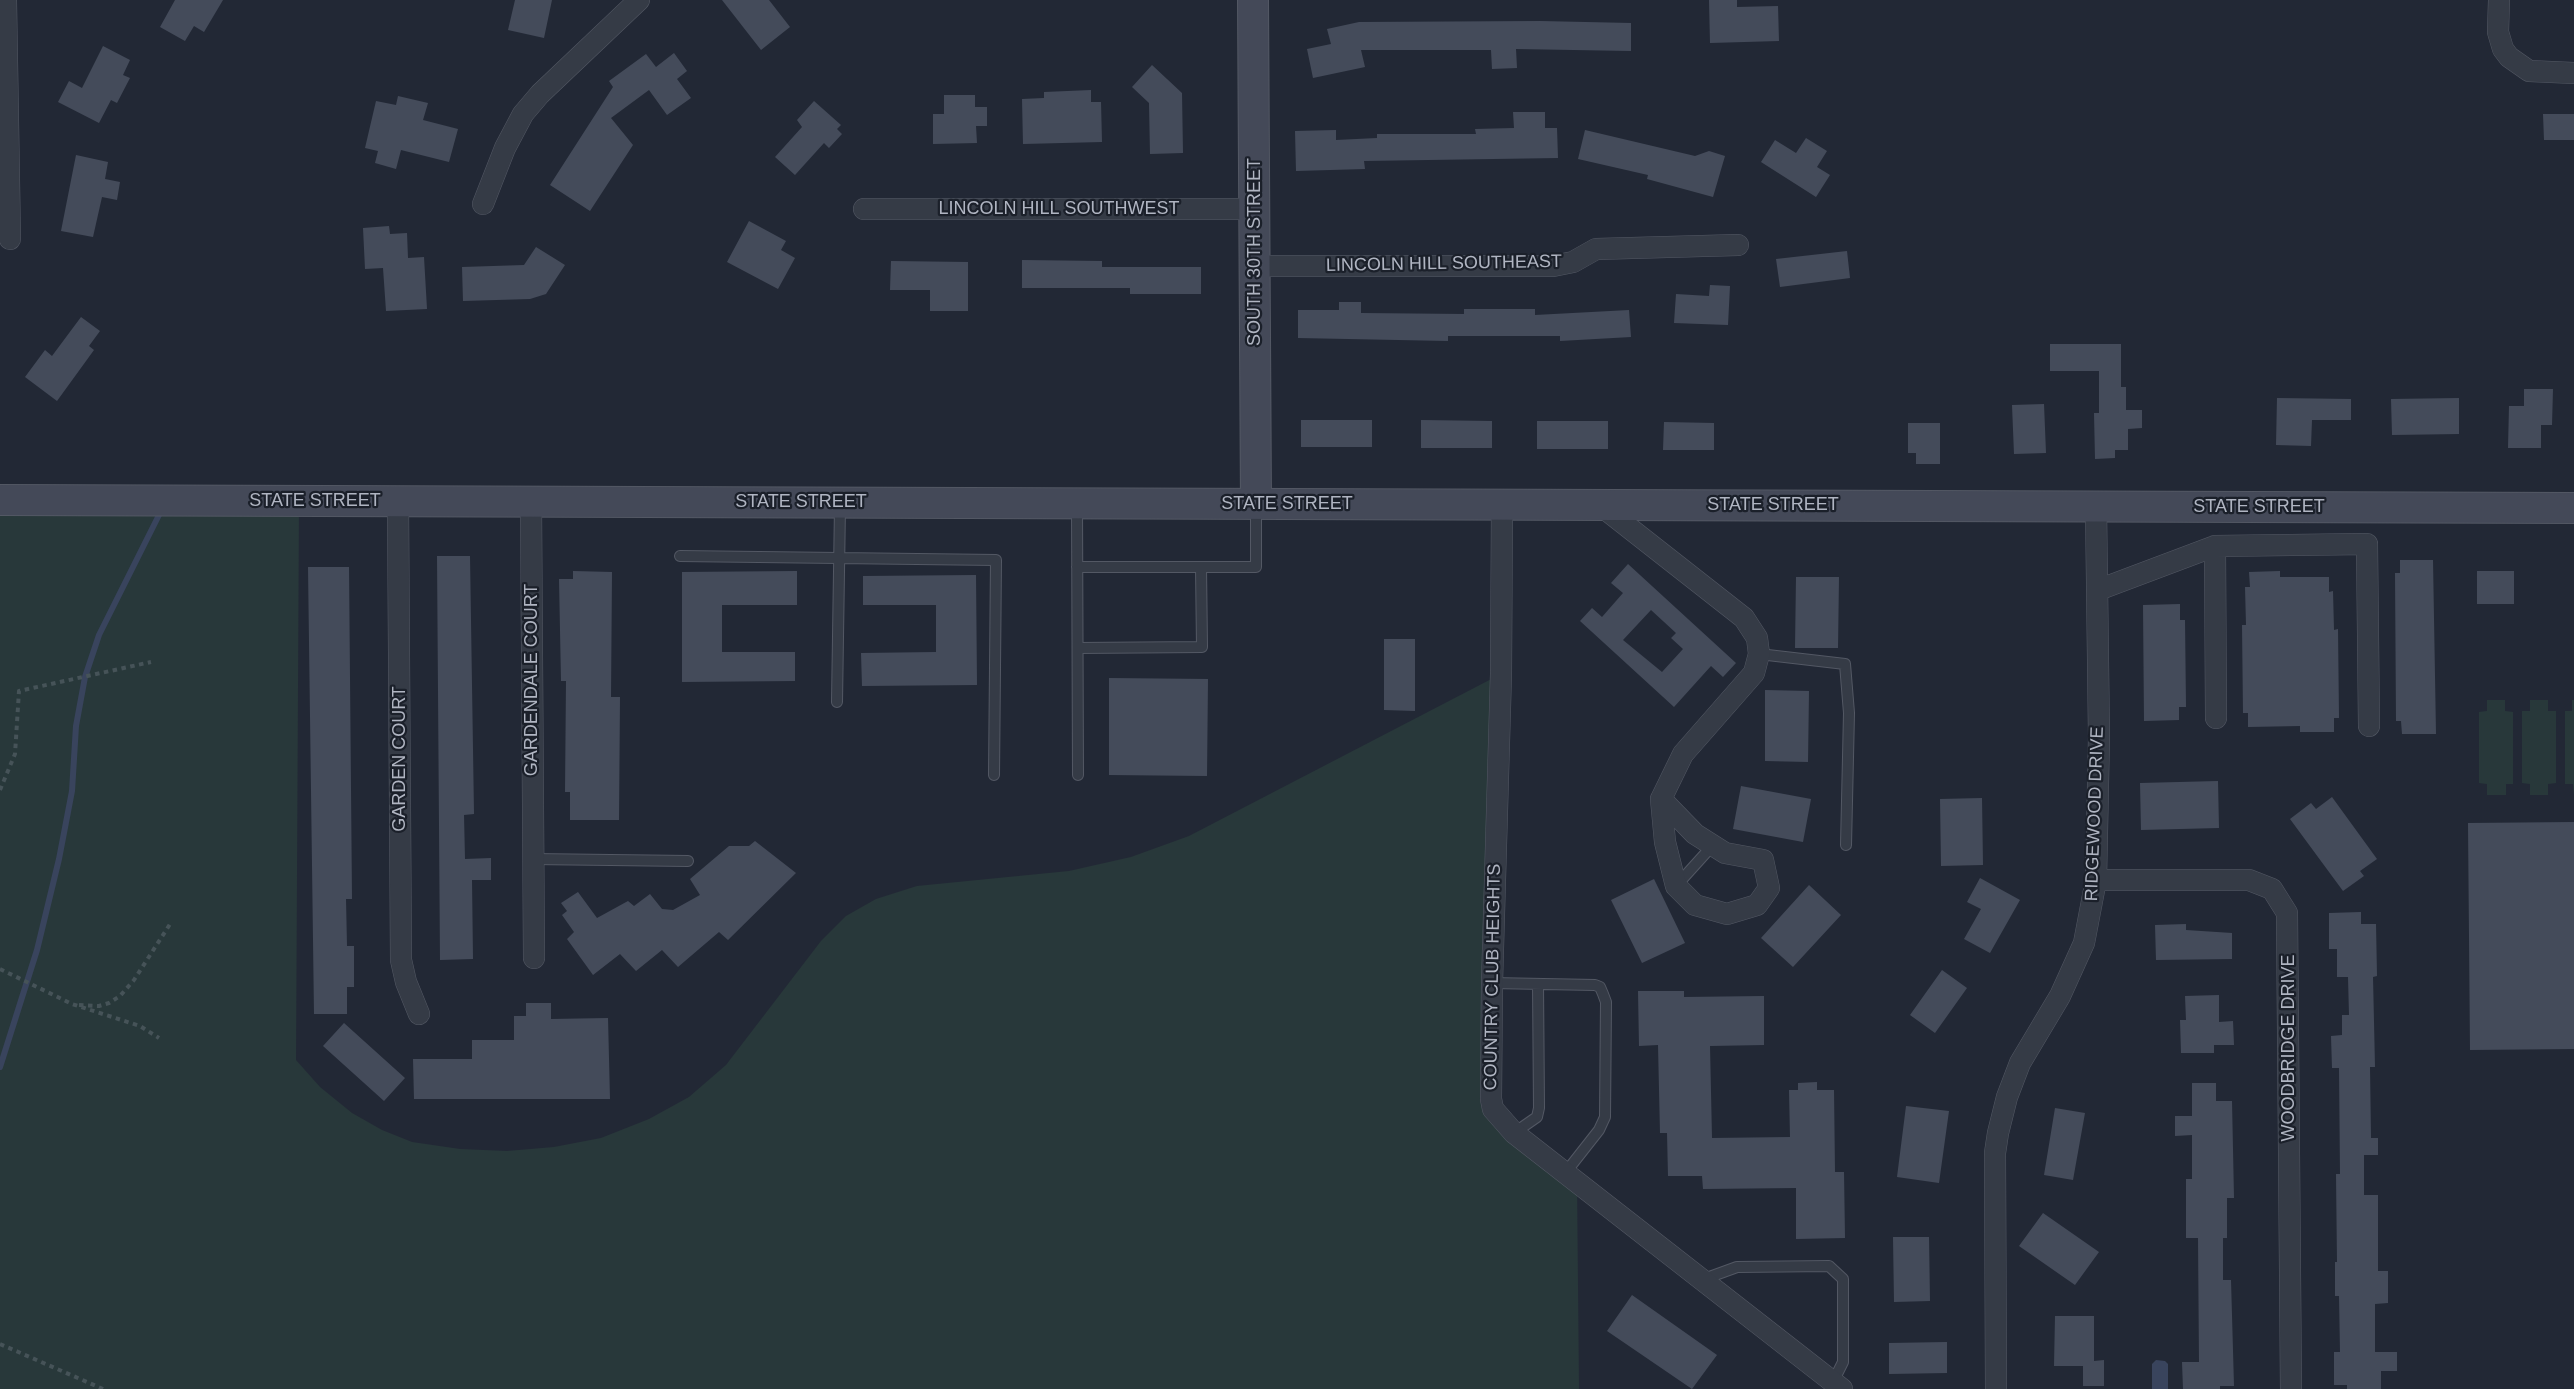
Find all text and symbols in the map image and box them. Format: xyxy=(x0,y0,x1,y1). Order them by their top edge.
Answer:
street label: SOUTH 30TH STREET xyxy=(1244,158,1266,346)
street label: LINCOLN HILL SOUTHWEST xyxy=(938,198,1180,220)
street label: LINCOLN HILL SOUTHEAST xyxy=(1326,251,1562,277)
street label: STATE STREET xyxy=(249,490,381,512)
street label: STATE STREET xyxy=(735,491,867,513)
street label: STATE STREET xyxy=(1221,493,1353,515)
street label: STATE STREET xyxy=(1707,494,1839,516)
street label: STATE STREET xyxy=(2193,496,2325,518)
street label: GARDENDALE COURT xyxy=(521,584,543,776)
street label: GARDEN COURT xyxy=(389,686,411,832)
street label: RIDGEWOOD DRIVE xyxy=(2081,726,2109,902)
street label: COUNTRY CLUB HEIGHTS xyxy=(1480,863,1506,1091)
street label: WOODBRIDGE DRIVE xyxy=(2278,954,2300,1142)

